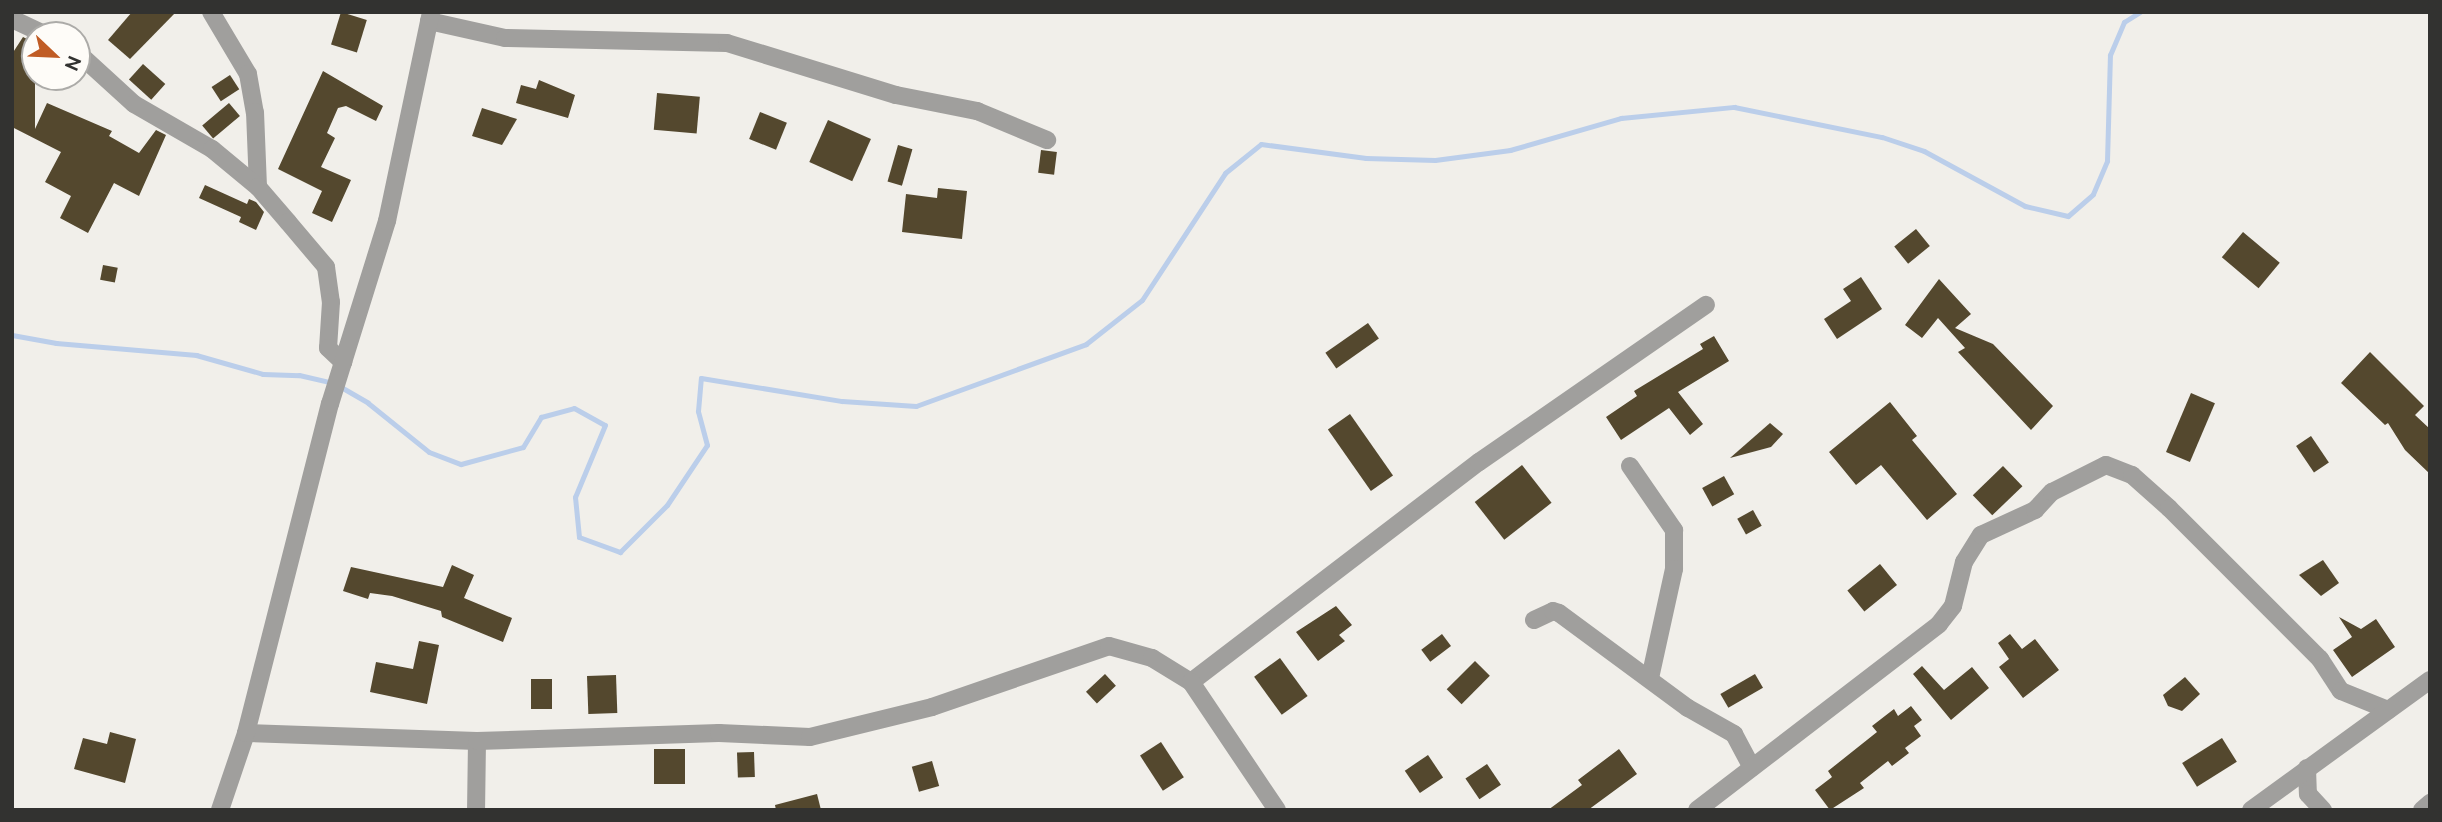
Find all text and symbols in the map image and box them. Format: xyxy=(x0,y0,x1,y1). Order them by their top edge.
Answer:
north arrow xyxy=(21,21,91,91)
text: N xyxy=(61,53,86,74)

